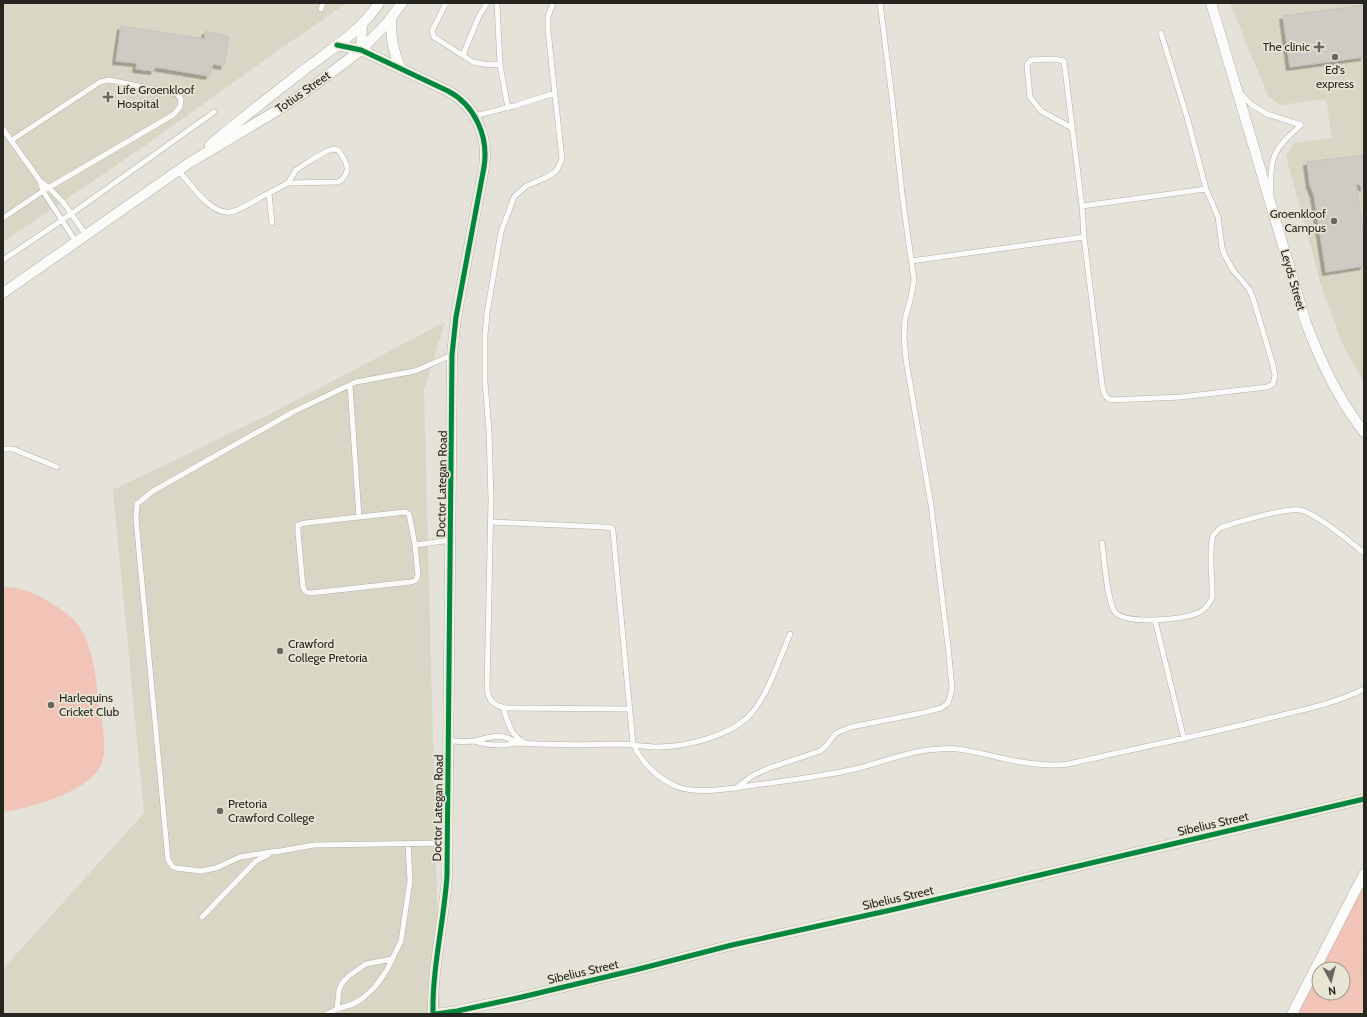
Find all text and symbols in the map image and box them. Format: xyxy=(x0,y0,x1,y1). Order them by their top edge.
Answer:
place label: The clinic xyxy=(1263,39,1311,54)
marker: The clinic xyxy=(1313,41,1325,53)
marker: Ed's express xyxy=(1330,52,1340,62)
place label: Ed's express xyxy=(1316,62,1354,91)
street label: Totius Street xyxy=(272,67,333,116)
place label: Life Groenkloof Hospital xyxy=(117,82,195,111)
marker: Life Groenkloof Hospital xyxy=(102,91,114,103)
place label: Groenkloof Campus xyxy=(1270,206,1326,235)
marker: Groenkloof Campus xyxy=(1329,216,1339,226)
street label: Leyds Street xyxy=(1278,247,1309,312)
street label: Doctor Lategan Road xyxy=(433,430,450,537)
place label: Crawford College Pretoria xyxy=(288,636,368,665)
marker: Crawford College Pretoria xyxy=(275,646,285,656)
place label: Harlequins Cricket Club xyxy=(59,690,120,719)
marker: Harlequins Cricket Club xyxy=(46,700,56,710)
street label: Doctor Lategan Road xyxy=(429,754,446,861)
place label: Pretoria Crawford College xyxy=(228,796,314,825)
marker: Pretoria Crawford College xyxy=(215,806,225,816)
street label: Sibelius Street xyxy=(1176,808,1250,839)
street label: Sibelius Street xyxy=(861,882,935,913)
street label: Sibelius Street xyxy=(546,956,620,987)
north arrow xyxy=(1311,961,1351,1001)
text: N xyxy=(1328,984,1337,998)

